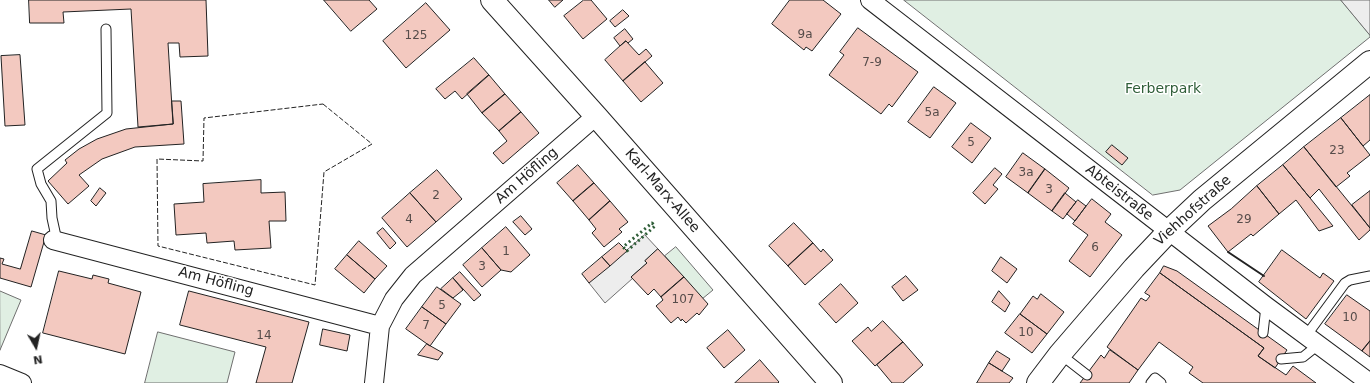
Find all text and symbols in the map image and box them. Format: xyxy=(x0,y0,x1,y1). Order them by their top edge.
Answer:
house number: 9a xyxy=(798,28,812,42)
house number: 125 xyxy=(405,29,427,43)
house number: 7-9 xyxy=(862,56,882,70)
park label: Ferberpark xyxy=(1125,81,1201,97)
house number: 5a xyxy=(925,106,939,120)
house number: 5 xyxy=(967,136,975,150)
street label: Am Höfling xyxy=(492,144,562,208)
house number: 23 xyxy=(1329,144,1345,158)
street label: Karl-Marx-Allee xyxy=(621,146,703,236)
street label: Abteistraße xyxy=(1082,161,1156,225)
house number: 3a xyxy=(1019,166,1033,180)
street label: Viehhofstraße xyxy=(1151,172,1235,250)
house number: 3 xyxy=(1045,183,1053,197)
house number: 2 xyxy=(432,189,440,203)
house number: 4 xyxy=(405,213,413,227)
house number: 29 xyxy=(1236,213,1252,227)
house number: 6 xyxy=(1091,241,1099,255)
house number: 1 xyxy=(502,245,510,259)
house number: 3 xyxy=(478,260,486,274)
street label: Am Höfling xyxy=(177,264,255,300)
house number: 107 xyxy=(672,293,694,307)
house number: 5 xyxy=(438,299,446,313)
house number: 10 xyxy=(1342,311,1358,325)
house number: 7 xyxy=(422,319,430,333)
house number: 10 xyxy=(1018,326,1034,340)
north arrow xyxy=(16,327,56,367)
house number: 14 xyxy=(256,329,272,343)
text: N xyxy=(32,352,44,366)

